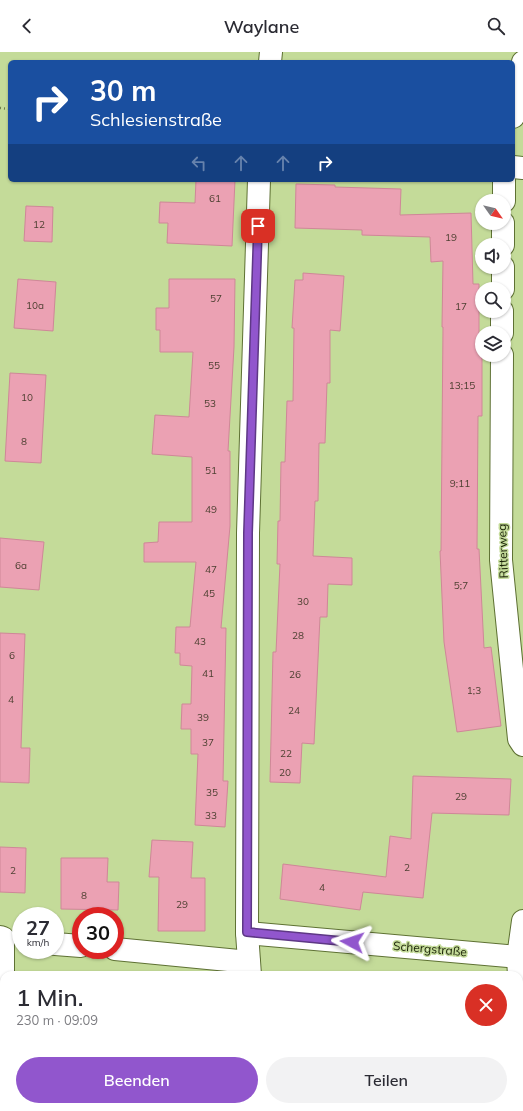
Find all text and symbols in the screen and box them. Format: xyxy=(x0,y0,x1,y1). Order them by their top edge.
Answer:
icon: back xyxy=(16,15,38,37)
text: Waylane xyxy=(224,15,299,38)
icon: search xyxy=(485,15,507,37)
text: 30 m xyxy=(90,73,156,108)
icon: right xyxy=(24,76,76,128)
text: Schlesienstraße xyxy=(90,108,222,131)
icon: left xyxy=(188,152,210,174)
icon: ahead xyxy=(230,152,252,174)
icon: ahead xyxy=(272,152,294,174)
icon: right xyxy=(314,152,336,174)
house number: 61 xyxy=(209,192,221,205)
north arrow xyxy=(475,194,511,230)
map controls xyxy=(475,194,511,362)
pin xyxy=(241,209,275,243)
icon: arrive xyxy=(247,215,269,237)
house number: 12 xyxy=(33,218,45,231)
house number: 19 xyxy=(445,231,457,244)
button: sound xyxy=(475,238,511,274)
button: search xyxy=(475,282,511,318)
house number: 57 xyxy=(210,292,222,305)
house number: 10a xyxy=(26,299,44,312)
house number: 17 xyxy=(455,300,467,313)
button: layers xyxy=(475,326,511,362)
house number: 55 xyxy=(208,359,220,372)
house number: 13;15 xyxy=(449,379,475,392)
house number: 10 xyxy=(21,391,33,404)
house number: 53 xyxy=(204,397,216,410)
house number: 8 xyxy=(21,435,27,448)
house number: 51 xyxy=(205,464,217,477)
house number: 9;11 xyxy=(450,477,470,490)
house number: 49 xyxy=(205,503,217,516)
street label: Ritterweg xyxy=(494,523,511,579)
house number: 6a xyxy=(15,559,27,572)
house number: 47 xyxy=(205,563,217,576)
house number: 5;7 xyxy=(454,579,468,592)
house number: 45 xyxy=(203,587,215,600)
house number: 30 xyxy=(297,595,309,608)
house number: 28 xyxy=(292,629,304,642)
house number: 43 xyxy=(194,635,206,648)
house number: 6 xyxy=(9,649,15,662)
house number: 41 xyxy=(202,667,214,680)
house number: 26 xyxy=(289,668,301,681)
house number: 1;3 xyxy=(467,684,481,697)
house number: 4 xyxy=(8,693,14,706)
house number: 24 xyxy=(288,704,300,717)
house number: 39 xyxy=(197,711,209,724)
house number: 37 xyxy=(202,736,214,749)
house number: 22 xyxy=(280,747,292,760)
house number: 20 xyxy=(279,766,291,779)
house number: 35 xyxy=(206,786,218,799)
house number: 29 xyxy=(455,790,467,803)
house number: 33 xyxy=(205,809,217,822)
house number: 2 xyxy=(404,861,410,874)
house number: 2 xyxy=(10,864,16,877)
house number: 4 xyxy=(319,881,325,894)
house number: 8 xyxy=(81,889,87,902)
house number: 29 xyxy=(176,898,188,911)
speed limit sign: 30 xyxy=(72,907,124,959)
text: 27 xyxy=(26,915,50,940)
position arrow xyxy=(331,921,373,963)
text: km/h xyxy=(27,936,49,949)
street label: Schergstraße xyxy=(392,938,468,959)
text: 1 Min. xyxy=(16,982,83,1012)
button: close xyxy=(465,984,507,1026)
text: 230 m · 09:09 xyxy=(16,1012,98,1028)
button: Beenden xyxy=(16,1057,258,1103)
button: Teilen xyxy=(266,1057,507,1103)

